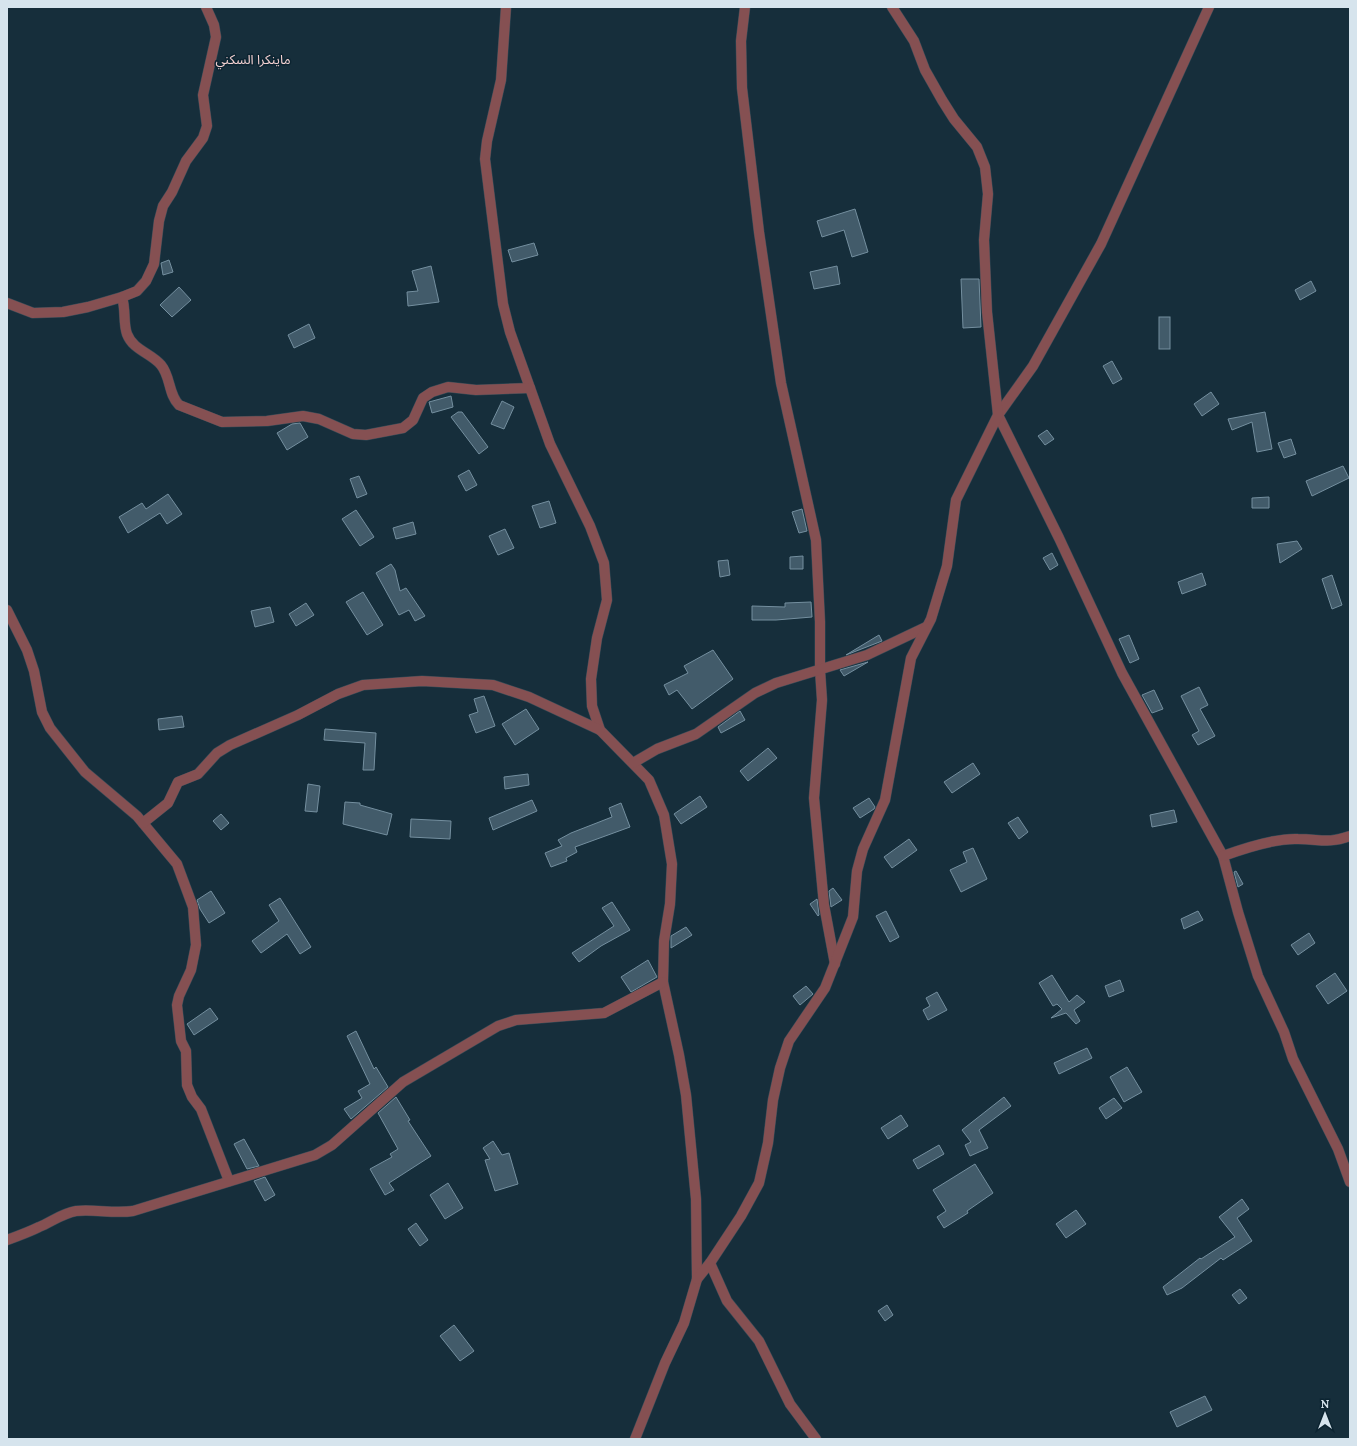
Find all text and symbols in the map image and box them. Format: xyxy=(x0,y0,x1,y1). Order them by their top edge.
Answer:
district label: ماينكرا السكني xyxy=(215,51,291,70)
north arrow xyxy=(1305,1394,1345,1434)
text: N xyxy=(1321,1397,1330,1411)

